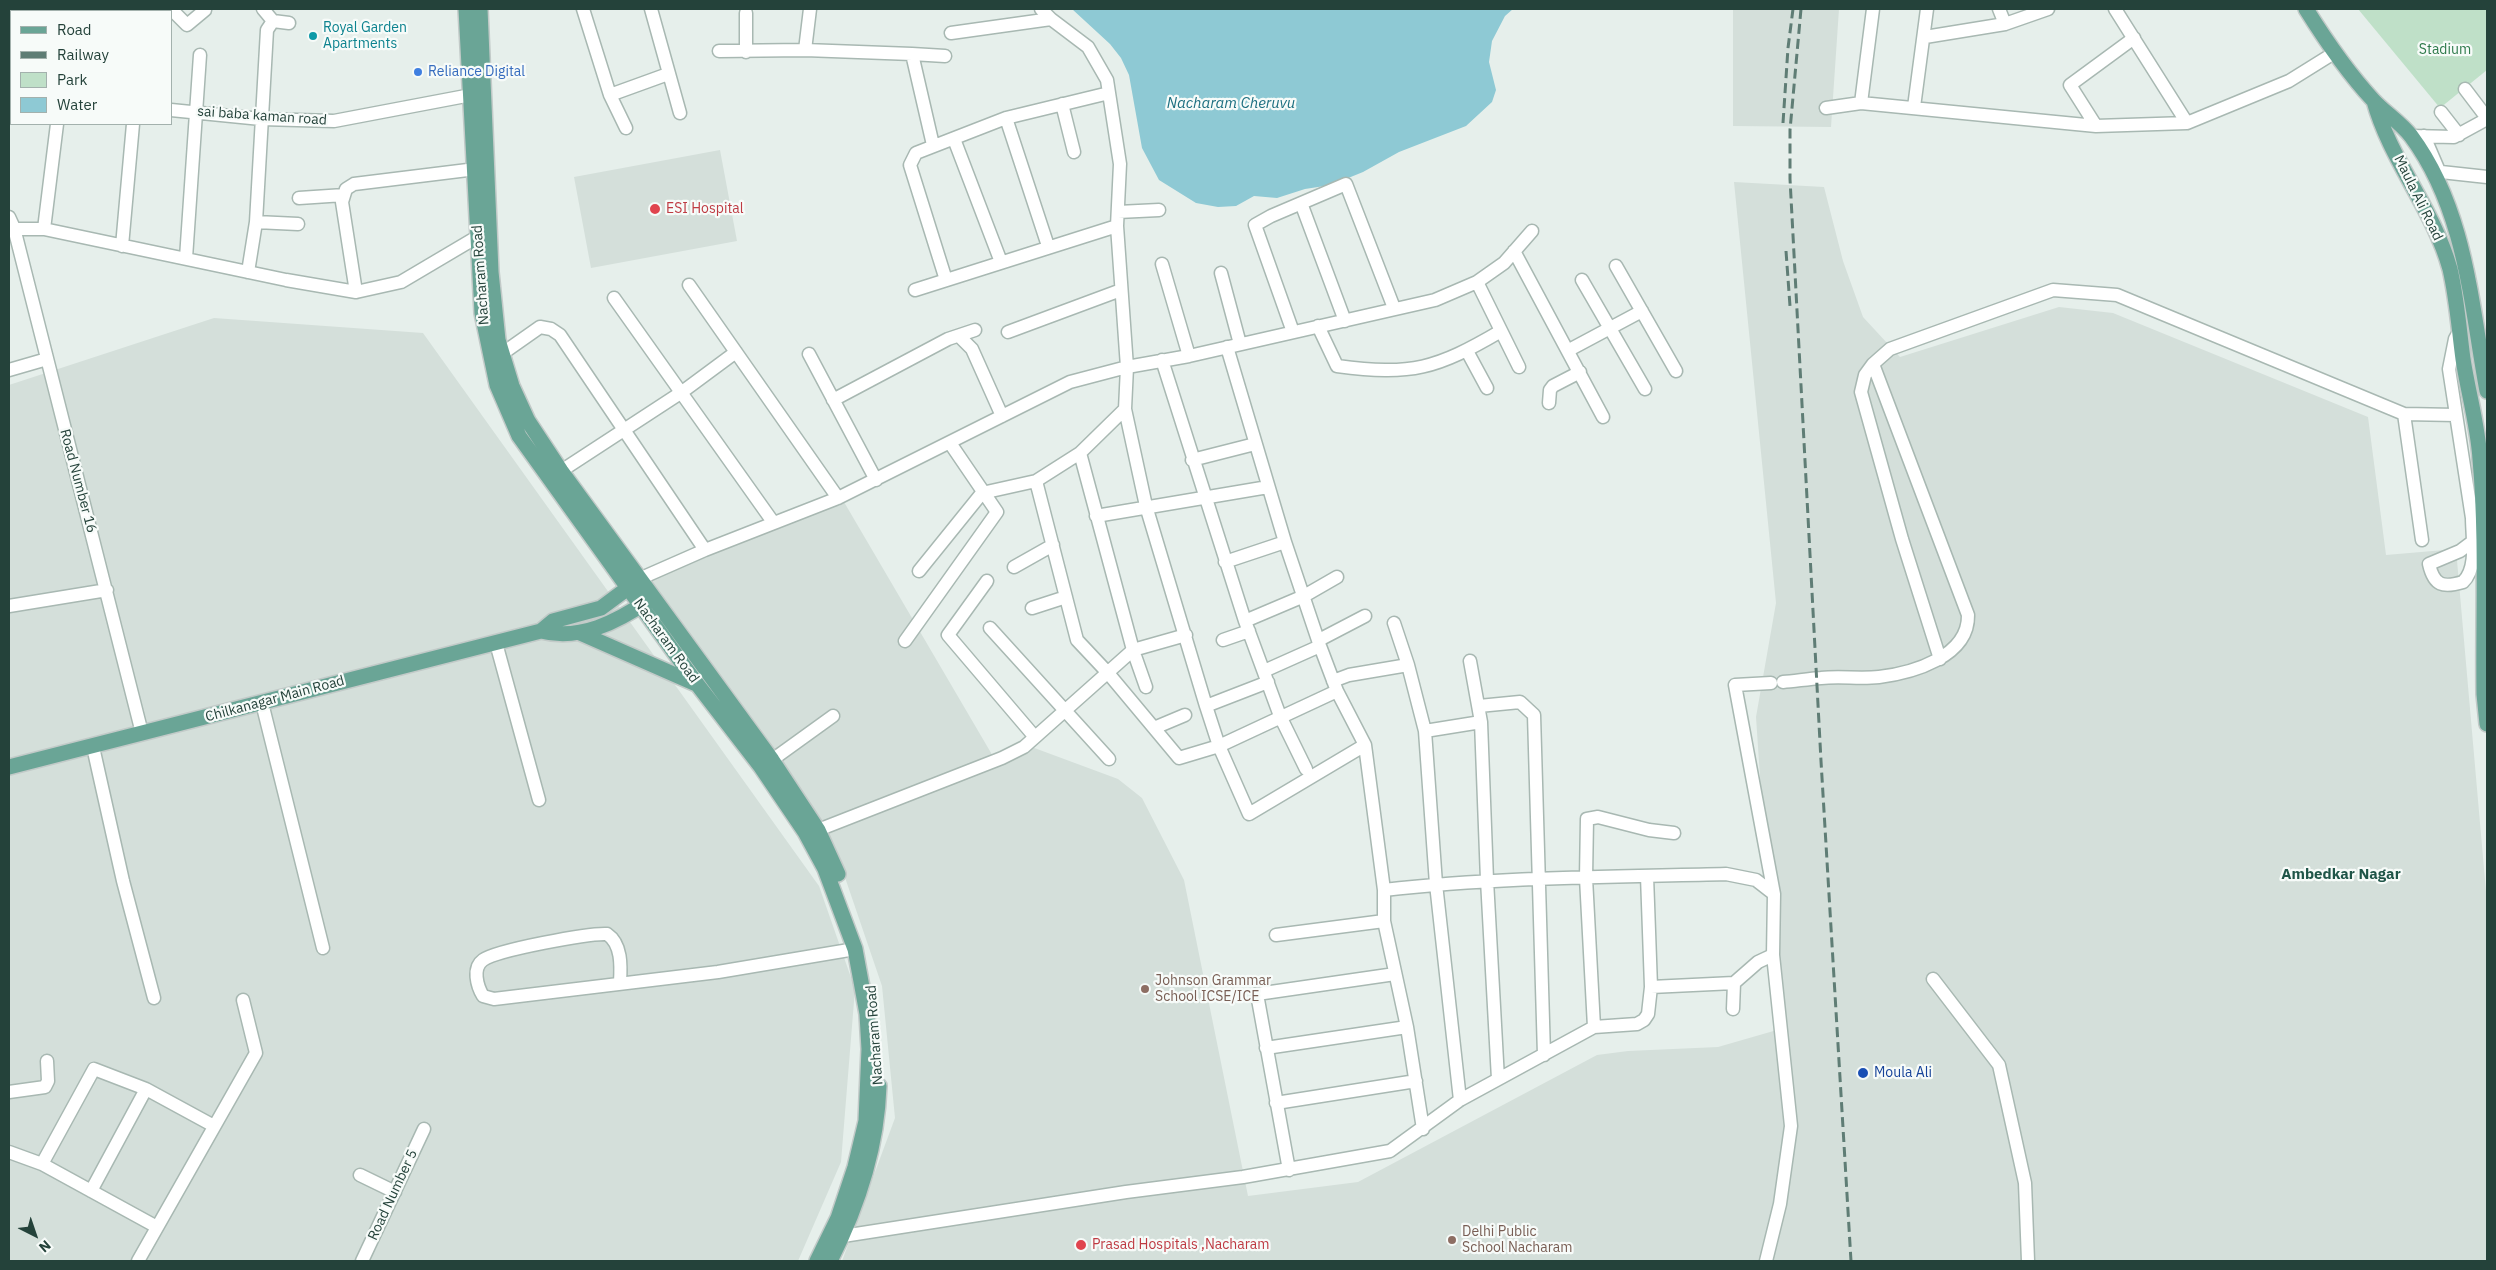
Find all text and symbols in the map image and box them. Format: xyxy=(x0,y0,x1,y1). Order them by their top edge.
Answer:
legend xyxy=(10,10,172,125)
text: Road xyxy=(57,20,92,39)
place label: Royal Garden Apartments xyxy=(323,20,407,52)
marker: Royal Garden Apartments xyxy=(307,30,319,42)
park label: Stadium xyxy=(2419,42,2471,58)
text: Railway xyxy=(57,45,109,64)
place label: Reliance Digital xyxy=(428,64,525,80)
marker: Reliance Digital xyxy=(412,66,424,78)
text: Park xyxy=(57,70,87,89)
text: Water xyxy=(57,95,97,114)
water label: Nacharam Cheruvu xyxy=(1167,95,1295,113)
street label: sai baba kaman road xyxy=(197,103,327,129)
street label: Maula Ali Road xyxy=(2390,152,2446,244)
place label: ESI Hospital xyxy=(666,201,744,217)
marker: ESI Hospital xyxy=(648,202,662,216)
street label: Nacharam Road xyxy=(469,224,493,326)
street label: Road Number 16 xyxy=(56,427,100,535)
street label: Nacharam Road xyxy=(630,596,702,686)
street label: Chilkanagar Main Road xyxy=(204,672,346,726)
district label: Ambedkar Nagar xyxy=(2281,866,2401,884)
place label: Johnson Grammar School ICSE/ICE xyxy=(1155,973,1271,1006)
marker: Johnson Grammar School ICSE/ICE xyxy=(1139,983,1151,995)
street label: Nacharam Road xyxy=(863,984,887,1086)
place label: Moula Ali xyxy=(1874,1065,1932,1081)
marker: Moula Ali xyxy=(1856,1066,1870,1080)
street label: Road Number 5 xyxy=(365,1147,421,1243)
north arrow xyxy=(10,1210,60,1260)
place label: Delhi Public School Nacharam xyxy=(1462,1224,1573,1256)
marker: Delhi Public School Nacharam xyxy=(1446,1234,1458,1246)
text: N xyxy=(35,1236,55,1256)
place label: Prasad Hospitals ,Nacharam xyxy=(1092,1237,1270,1253)
marker: Prasad Hospitals ,Nacharam xyxy=(1074,1238,1088,1252)

